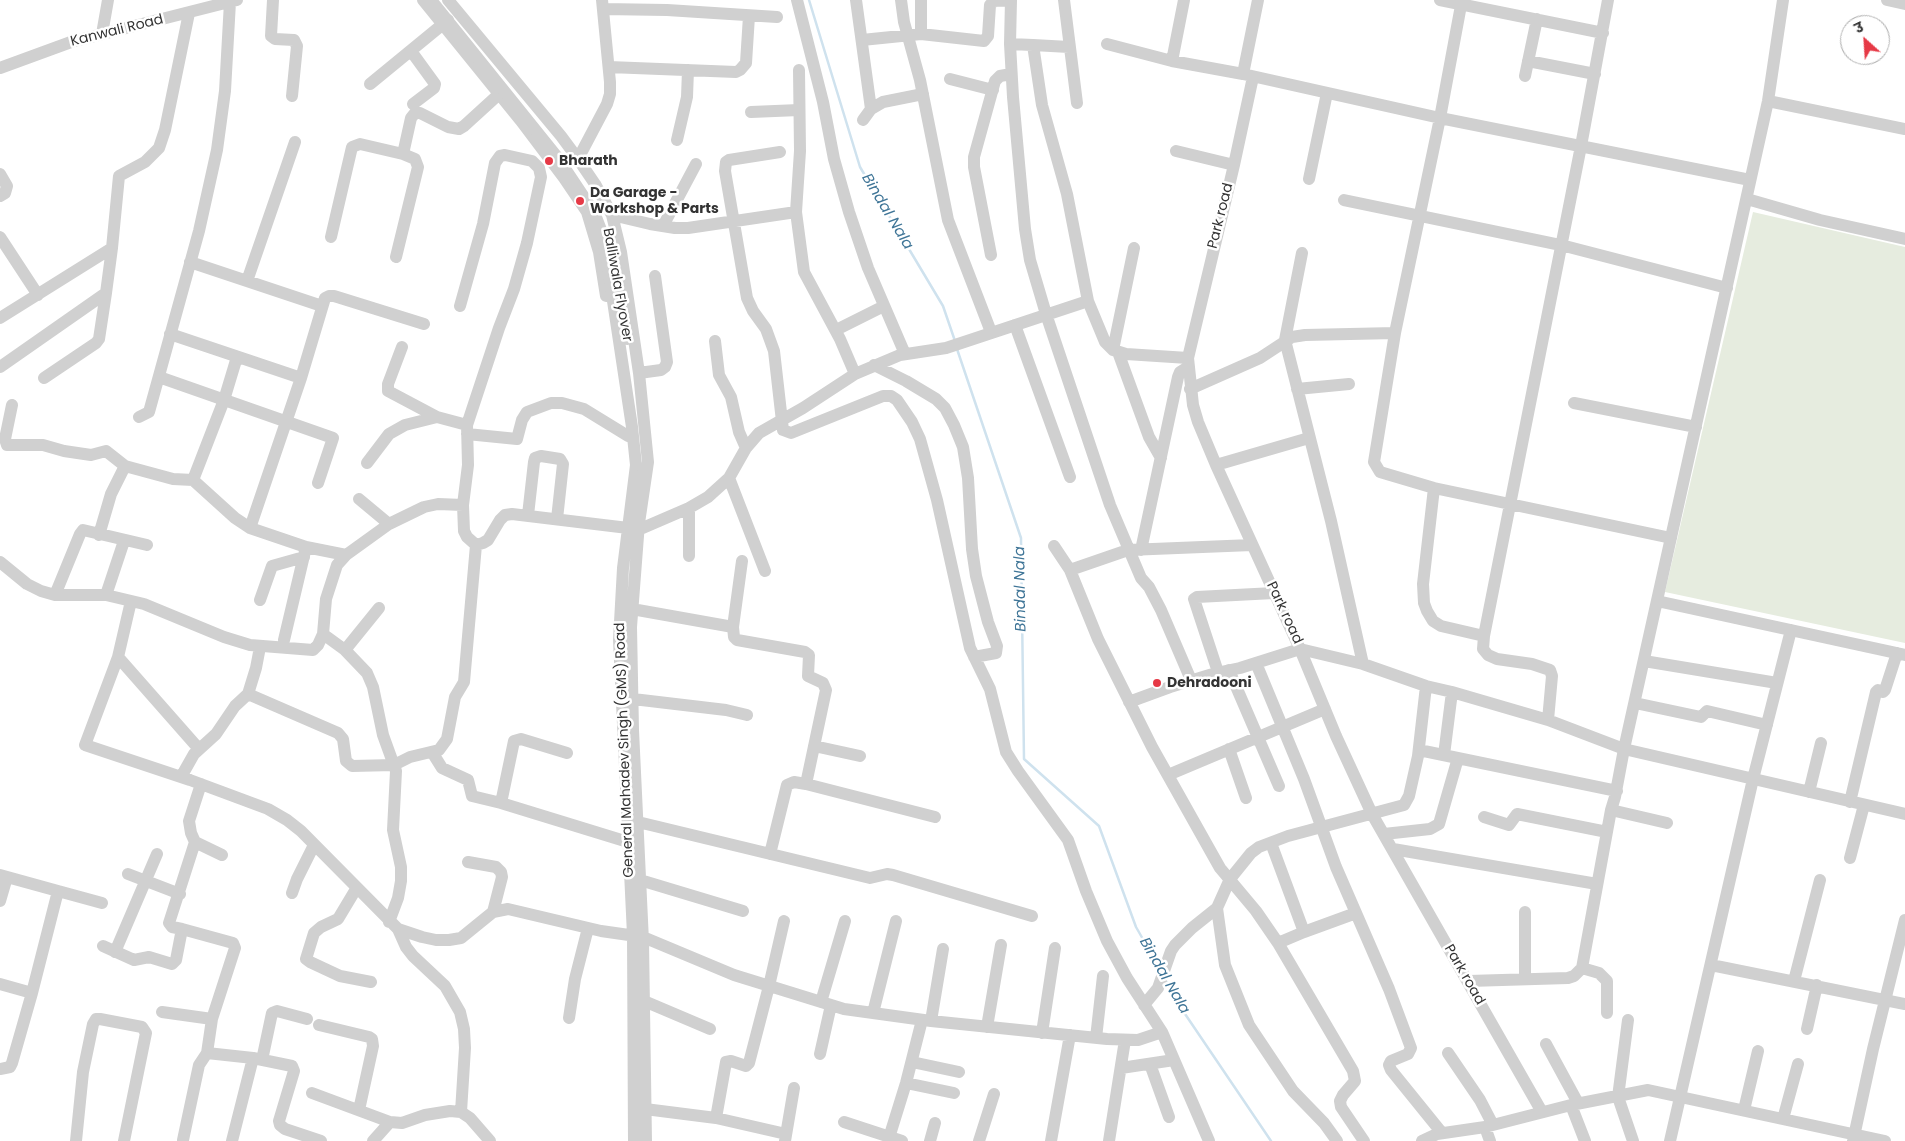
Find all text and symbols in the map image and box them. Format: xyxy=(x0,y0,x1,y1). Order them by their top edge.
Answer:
street label: Kanwali Road xyxy=(69,11,165,51)
north arrow xyxy=(1840,15,1890,65)
text: उ xyxy=(1851,17,1867,38)
place label: Bharath xyxy=(559,153,618,169)
marker: Bharath xyxy=(543,155,555,167)
water label: Bindal Nala xyxy=(857,171,917,253)
street label: Park road xyxy=(1205,182,1237,250)
place label: Da Garage - Workshop & Parts xyxy=(590,185,719,218)
marker: Da Garage - Workshop & Parts xyxy=(574,195,586,207)
street label: Balliwala Flyover xyxy=(599,227,635,343)
water label: Bindal Nala xyxy=(1011,546,1031,632)
street label: Park road xyxy=(1262,579,1306,647)
street label: General Mahadev Singh (GMS) Road xyxy=(612,622,638,878)
place label: Dehradooni xyxy=(1167,675,1252,691)
marker: Dehradooni xyxy=(1151,677,1163,689)
water label: Bindal Nala xyxy=(1135,935,1193,1017)
street label: Park road xyxy=(1440,942,1488,1008)

